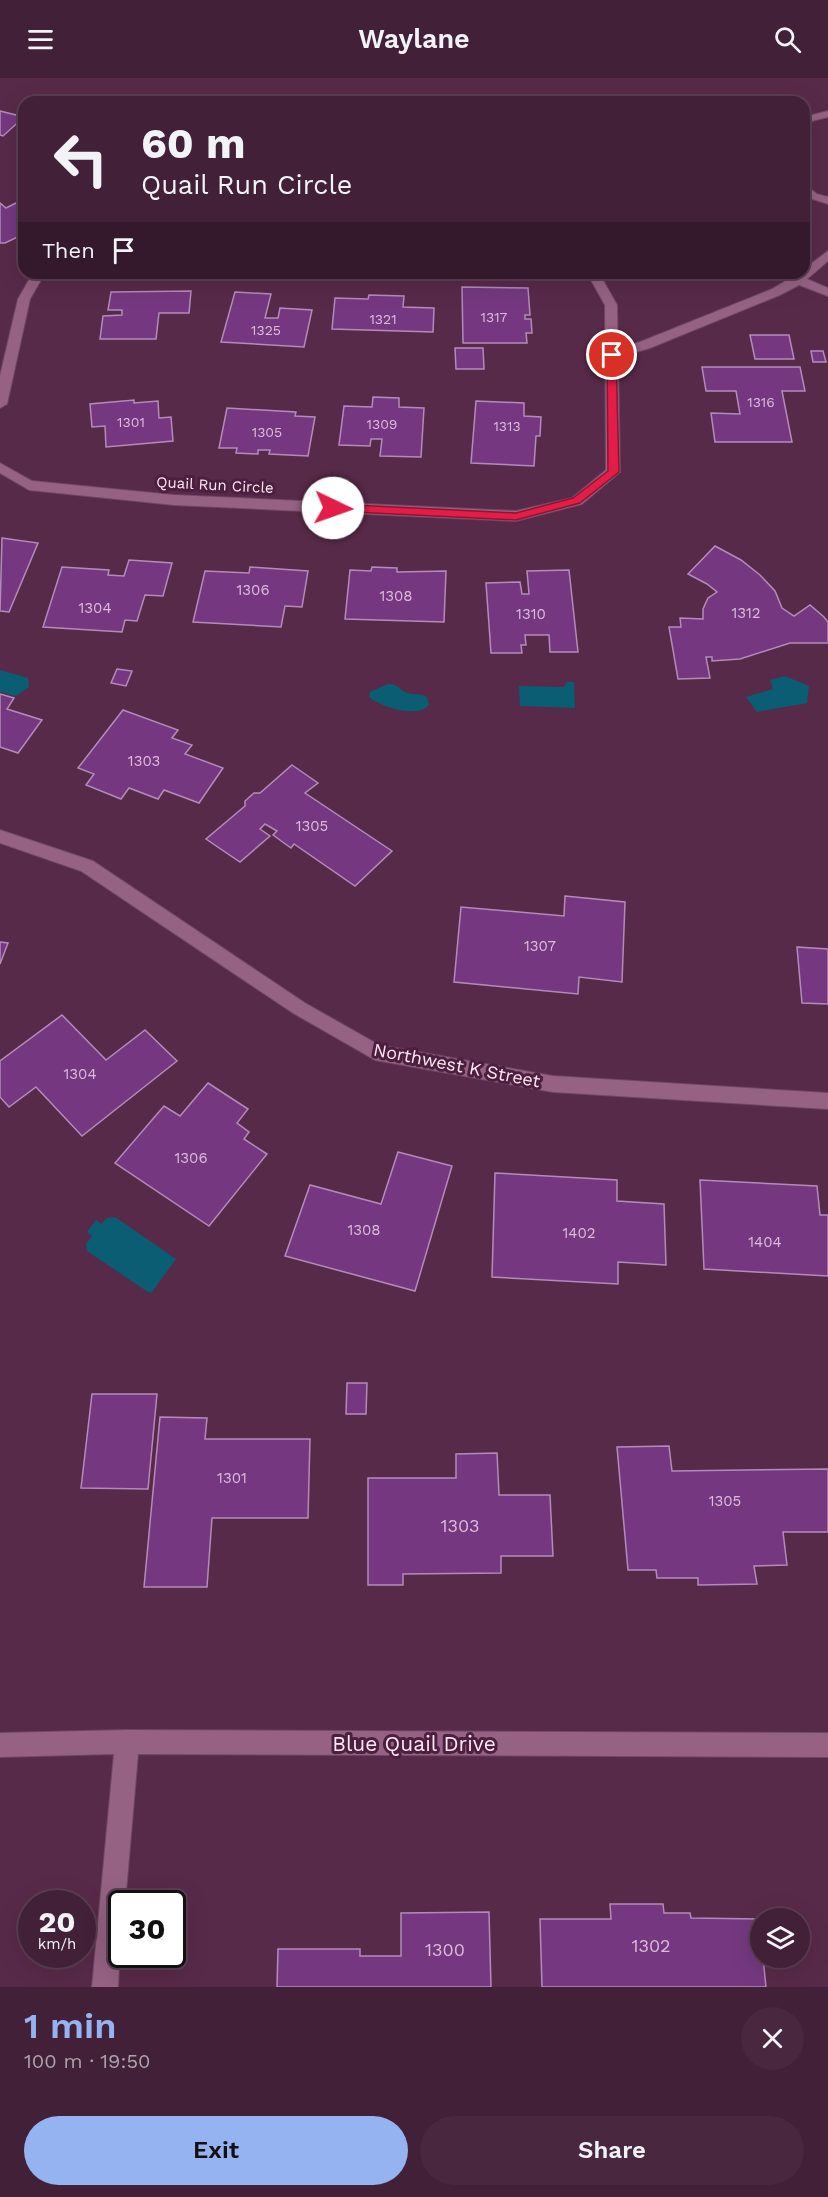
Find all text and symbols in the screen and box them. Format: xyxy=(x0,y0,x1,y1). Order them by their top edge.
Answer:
icon: menu xyxy=(24,23,57,56)
text: Waylane xyxy=(358,23,470,55)
icon: search xyxy=(771,23,804,56)
text: 60 m xyxy=(141,119,245,168)
icon: left xyxy=(42,120,120,198)
text: Quail Run Circle xyxy=(141,169,352,201)
icon: arrive xyxy=(107,234,140,267)
text: Then xyxy=(42,238,95,263)
house number: 1317 xyxy=(481,309,508,325)
house number: 1321 xyxy=(369,311,397,327)
house number: 1325 xyxy=(251,322,281,338)
pin xyxy=(586,329,637,380)
icon: arrive xyxy=(595,338,628,371)
house number: 1316 xyxy=(747,394,775,410)
house number: 1301 xyxy=(117,414,145,430)
house number: 1309 xyxy=(367,416,397,432)
house number: 1313 xyxy=(493,418,521,434)
house number: 1305 xyxy=(252,424,282,440)
street label: Quail Run Circle xyxy=(156,473,274,497)
position arrow xyxy=(301,476,365,540)
house number: 1306 xyxy=(236,581,270,599)
house number: 1308 xyxy=(379,587,413,605)
house number: 1304 xyxy=(78,599,112,617)
house number: 1312 xyxy=(731,604,761,622)
house number: 1310 xyxy=(516,605,546,623)
house number: 1303 xyxy=(128,752,160,770)
house number: 1305 xyxy=(296,817,328,835)
house number: 1307 xyxy=(524,937,556,955)
street label: Northwest K Street xyxy=(372,1039,543,1092)
house number: 1304 xyxy=(63,1065,97,1083)
house number: 1306 xyxy=(174,1149,208,1167)
house number: 1308 xyxy=(347,1221,381,1239)
house number: 1402 xyxy=(562,1224,596,1242)
house number: 1404 xyxy=(748,1233,782,1251)
house number: 1301 xyxy=(217,1469,247,1487)
house number: 1305 xyxy=(709,1492,741,1510)
house number: 1303 xyxy=(441,1515,479,1536)
street label: Blue Quail Drive xyxy=(332,1731,496,1756)
speed limit sign: 30 xyxy=(108,1890,186,1968)
text: 20 xyxy=(38,1904,76,1939)
map controls xyxy=(750,1908,810,1968)
button: layers xyxy=(750,1908,810,1968)
text: km/h xyxy=(38,1935,76,1953)
house number: 1302 xyxy=(631,1935,671,1956)
house number: 1300 xyxy=(425,1939,465,1960)
text: 1 min xyxy=(24,2005,116,2047)
button: close xyxy=(741,2007,804,2070)
text: 100 m · 19:50 xyxy=(24,2049,150,2073)
button: Exit xyxy=(24,2116,408,2185)
button: Share xyxy=(420,2116,804,2185)

